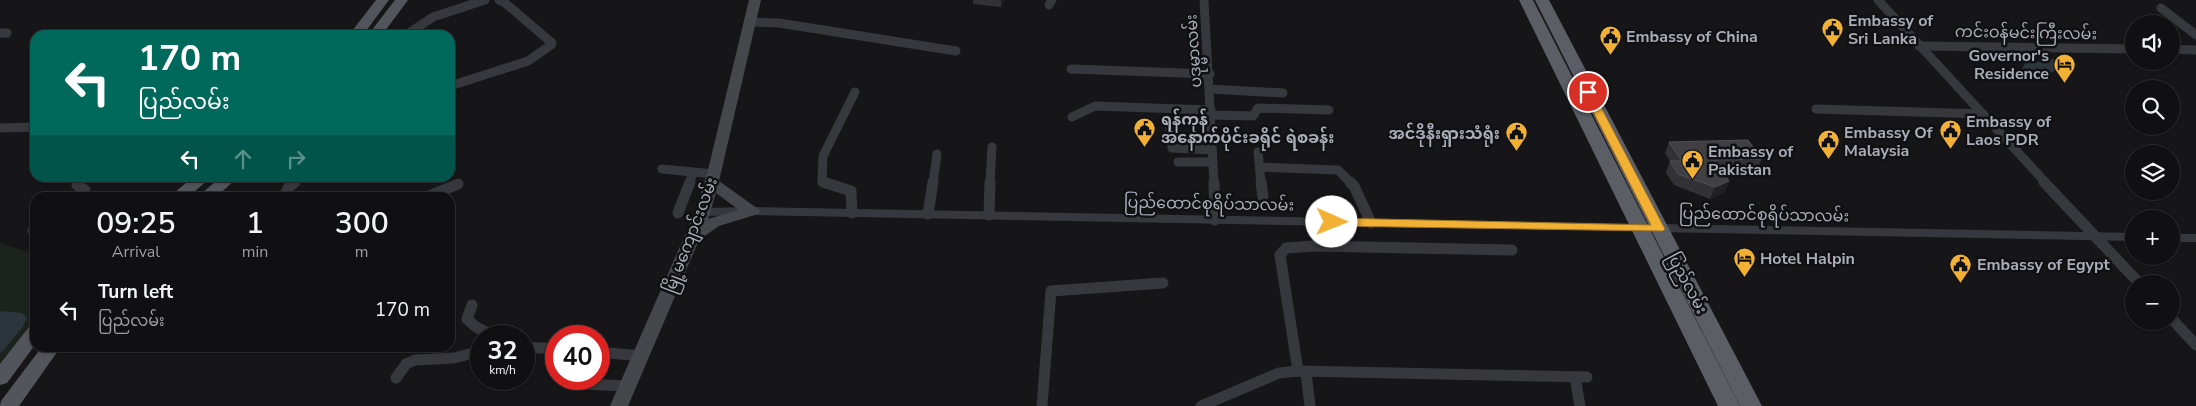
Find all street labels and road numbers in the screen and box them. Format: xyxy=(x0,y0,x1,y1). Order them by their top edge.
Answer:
street label: ပဒုမ္မာလမ်း xyxy=(1179,13,1211,88)
street label: ကင်းဝန်မင်းကြီးလမ်း xyxy=(1955,20,2097,47)
street label: မြို့မကျောင်းလမ်း xyxy=(658,174,725,297)
street label: ပြည်ထောင်စုရိပ်သာလမ်း xyxy=(1124,191,1294,219)
street label: ပြည်ထောင်စုရိပ်သာလမ်း xyxy=(1679,202,1849,230)
street label: ပြည်လမ်း xyxy=(1660,248,1713,319)

